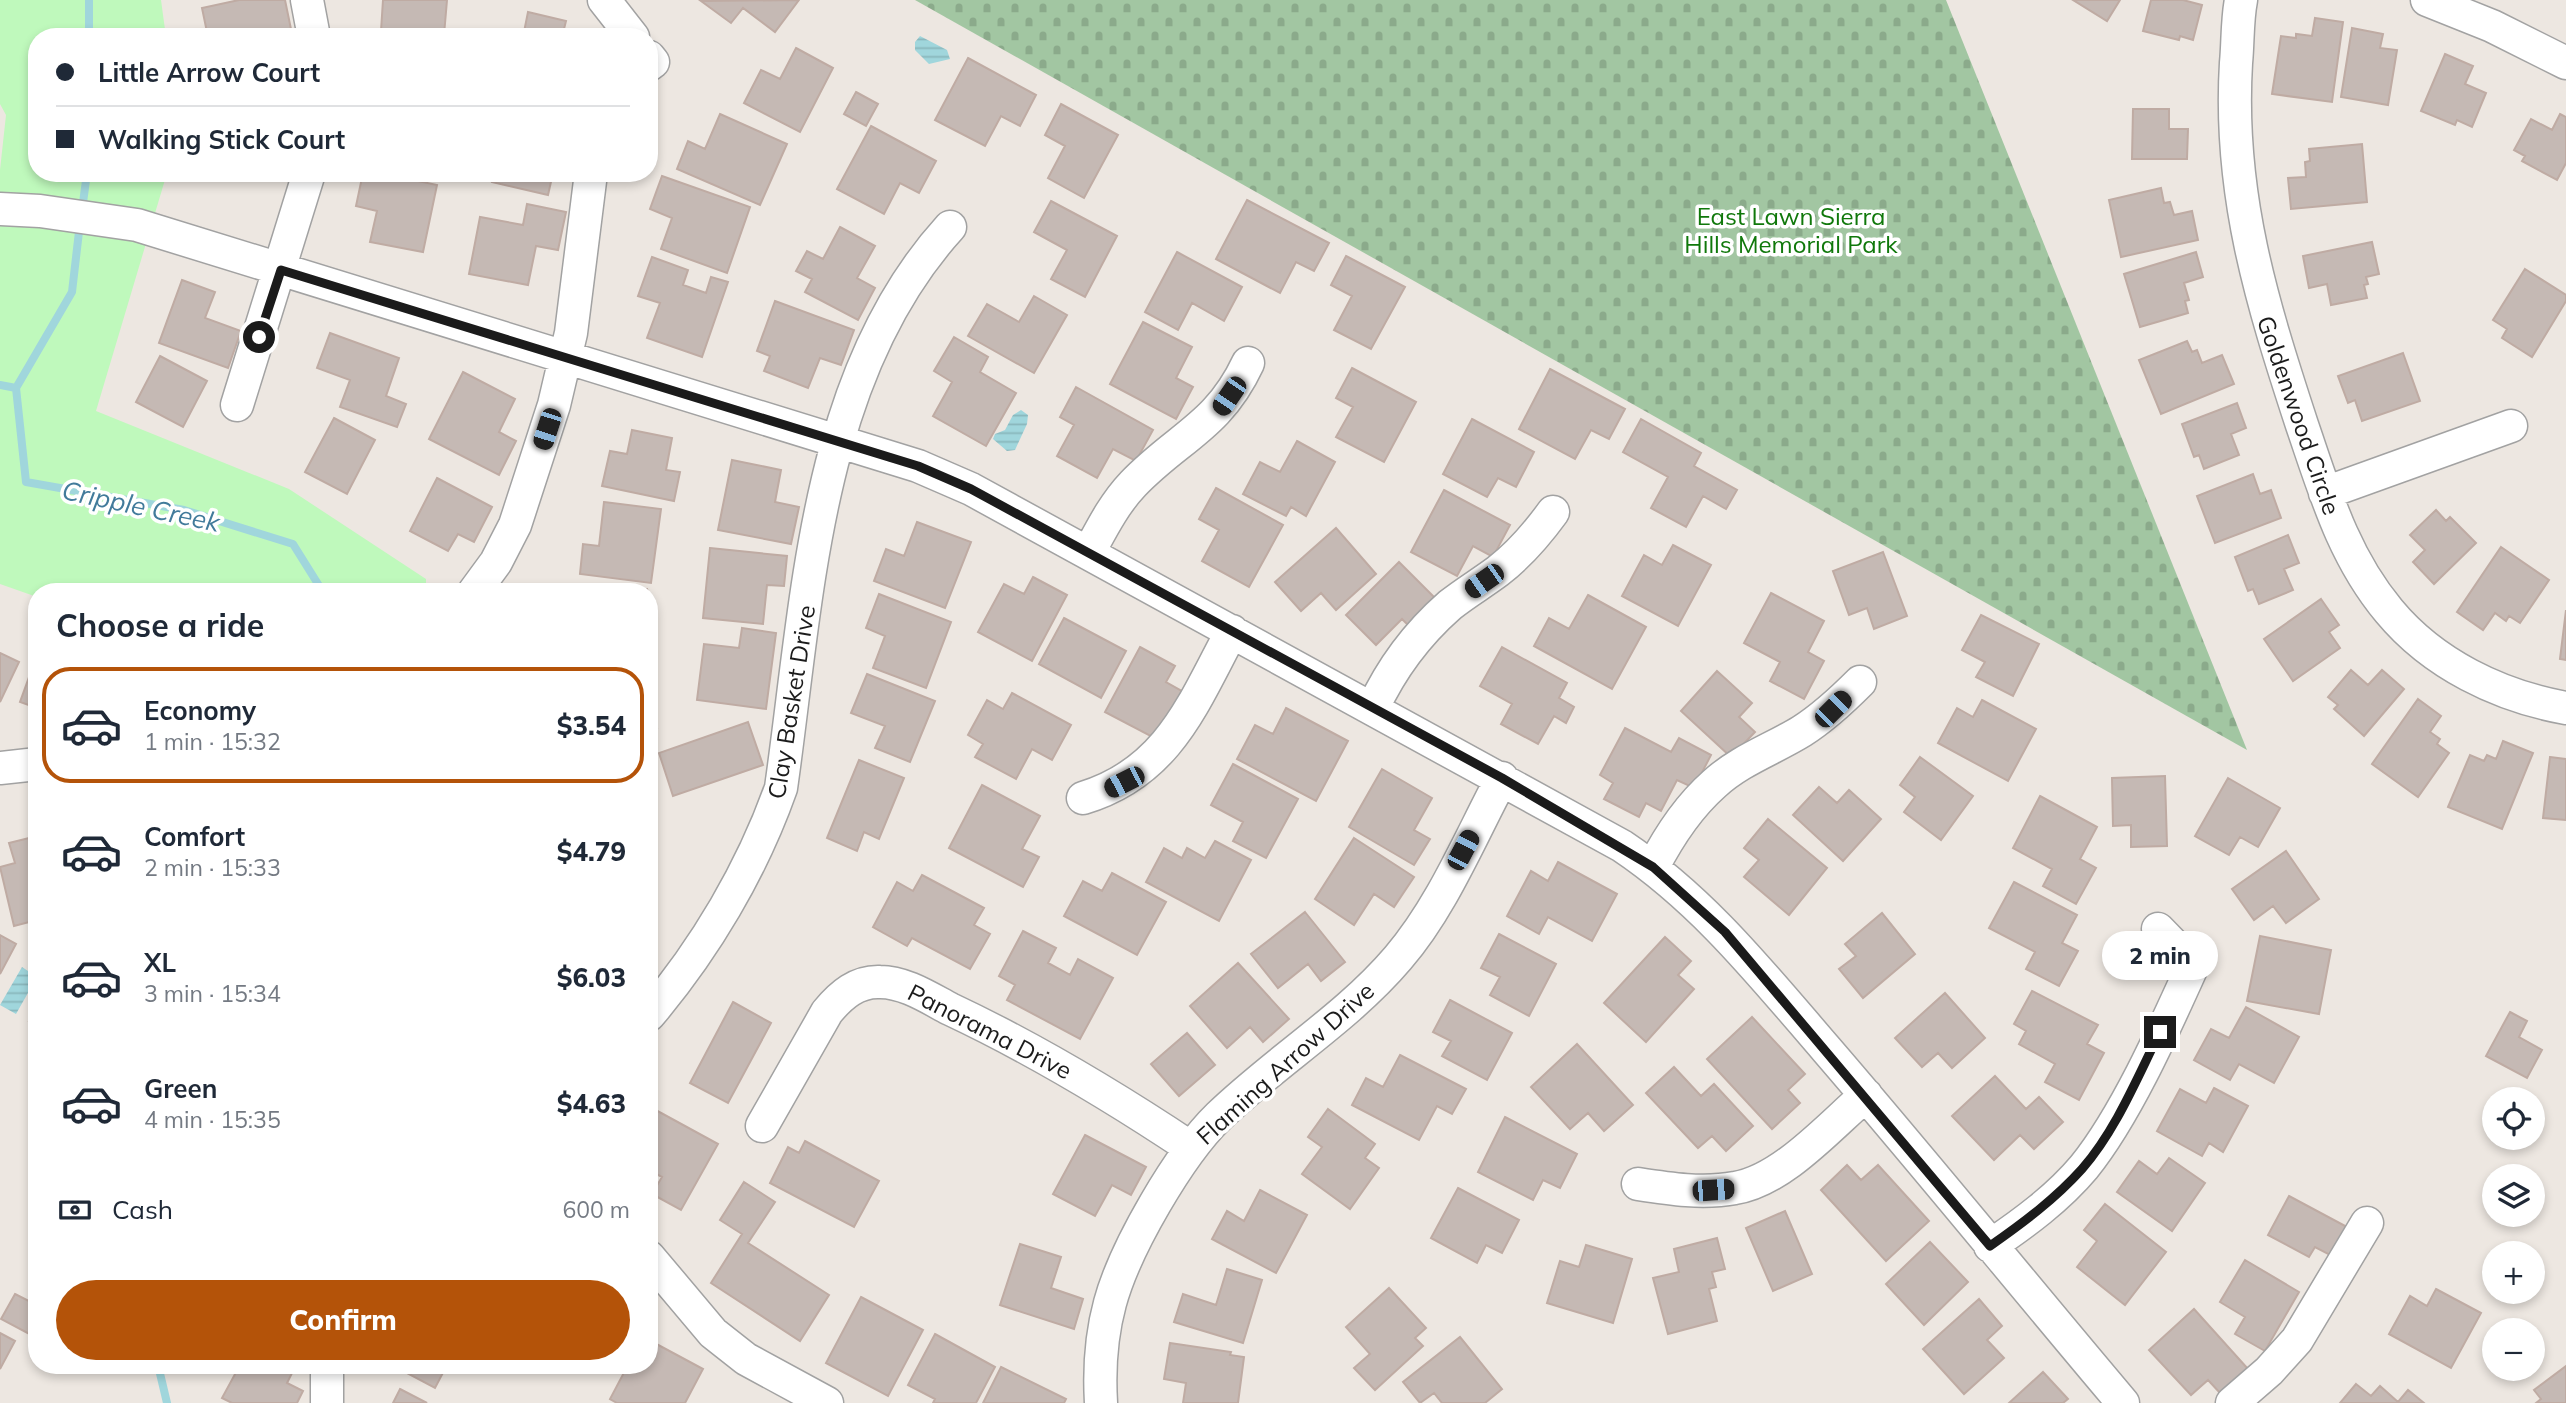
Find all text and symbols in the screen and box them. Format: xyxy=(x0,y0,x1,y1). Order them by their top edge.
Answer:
text: Little Arrow Court xyxy=(98,56,320,89)
text: Walking Stick Court xyxy=(98,123,345,156)
park label: East Lawn Sierra Hills Memorial Park xyxy=(1684,201,1898,259)
street label: Goldenwood Circle xyxy=(2251,312,2347,518)
route start xyxy=(243,321,275,353)
car xyxy=(1209,373,1250,419)
car xyxy=(531,406,564,452)
water label: Cripple Creek xyxy=(59,473,224,539)
car xyxy=(1461,560,1508,602)
street label: Clay Basket Drive xyxy=(761,603,821,801)
text: Choose a ride xyxy=(56,605,264,645)
car xyxy=(1811,687,1856,731)
icon: car xyxy=(60,694,123,757)
text: Economy xyxy=(144,694,256,727)
text: $3.54 xyxy=(557,709,626,742)
text: 1 min · 15:32 xyxy=(144,727,281,756)
car xyxy=(1101,763,1148,801)
icon: car xyxy=(60,820,123,883)
text: Comfort xyxy=(144,820,245,853)
car xyxy=(1444,827,1483,873)
text: $4.79 xyxy=(557,835,626,868)
text: 2 min · 15:33 xyxy=(144,853,281,882)
callout: 2 min xyxy=(2102,930,2218,979)
text: 2 min xyxy=(2129,941,2191,970)
icon: car xyxy=(60,946,123,1009)
text: XL xyxy=(144,946,176,979)
text: $6.03 xyxy=(557,961,626,994)
street label: Flaming Arrow Drive xyxy=(1190,975,1380,1151)
street label: Panorama Drive xyxy=(903,977,1077,1085)
text: 3 min · 15:34 xyxy=(144,979,281,1008)
route end xyxy=(2144,1016,2176,1048)
icon: car xyxy=(60,1072,123,1135)
text: Green xyxy=(144,1072,217,1105)
text: $4.63 xyxy=(557,1087,626,1120)
map controls xyxy=(2482,1087,2545,1381)
button: locate xyxy=(2482,1087,2545,1150)
text: 4 min · 15:35 xyxy=(144,1105,281,1134)
button: layers xyxy=(2482,1164,2545,1227)
car xyxy=(1692,1178,1735,1202)
icon: cash xyxy=(56,1191,94,1229)
text: Cash xyxy=(112,1193,173,1226)
text: 600 m xyxy=(562,1195,630,1224)
button: + xyxy=(2482,1241,2545,1304)
button: Confirm xyxy=(56,1280,630,1360)
button: − xyxy=(2482,1318,2545,1381)

